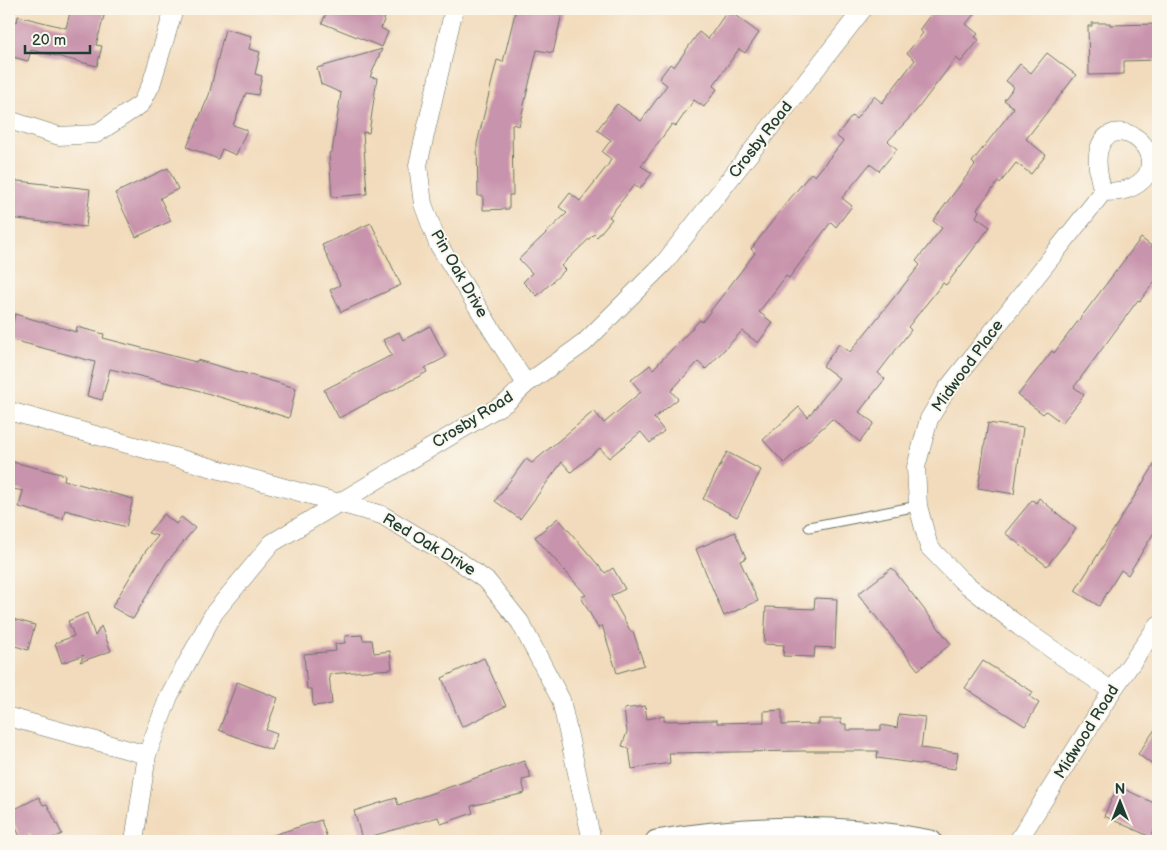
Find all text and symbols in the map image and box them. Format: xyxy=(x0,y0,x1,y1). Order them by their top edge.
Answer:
scale bar xyxy=(25,22,90,54)
text: 20 m xyxy=(32,31,66,50)
street label: Crosby Road xyxy=(725,98,797,182)
street label: Pin Oak Drive xyxy=(426,227,492,322)
street label: Midwood Place xyxy=(928,316,1008,416)
street label: Crosby Road xyxy=(429,388,517,452)
street label: Red Oak Drive xyxy=(379,510,479,580)
street label: Midwood Road xyxy=(1051,682,1123,782)
north arrow xyxy=(1094,778,1144,828)
text: N xyxy=(1115,781,1125,798)

